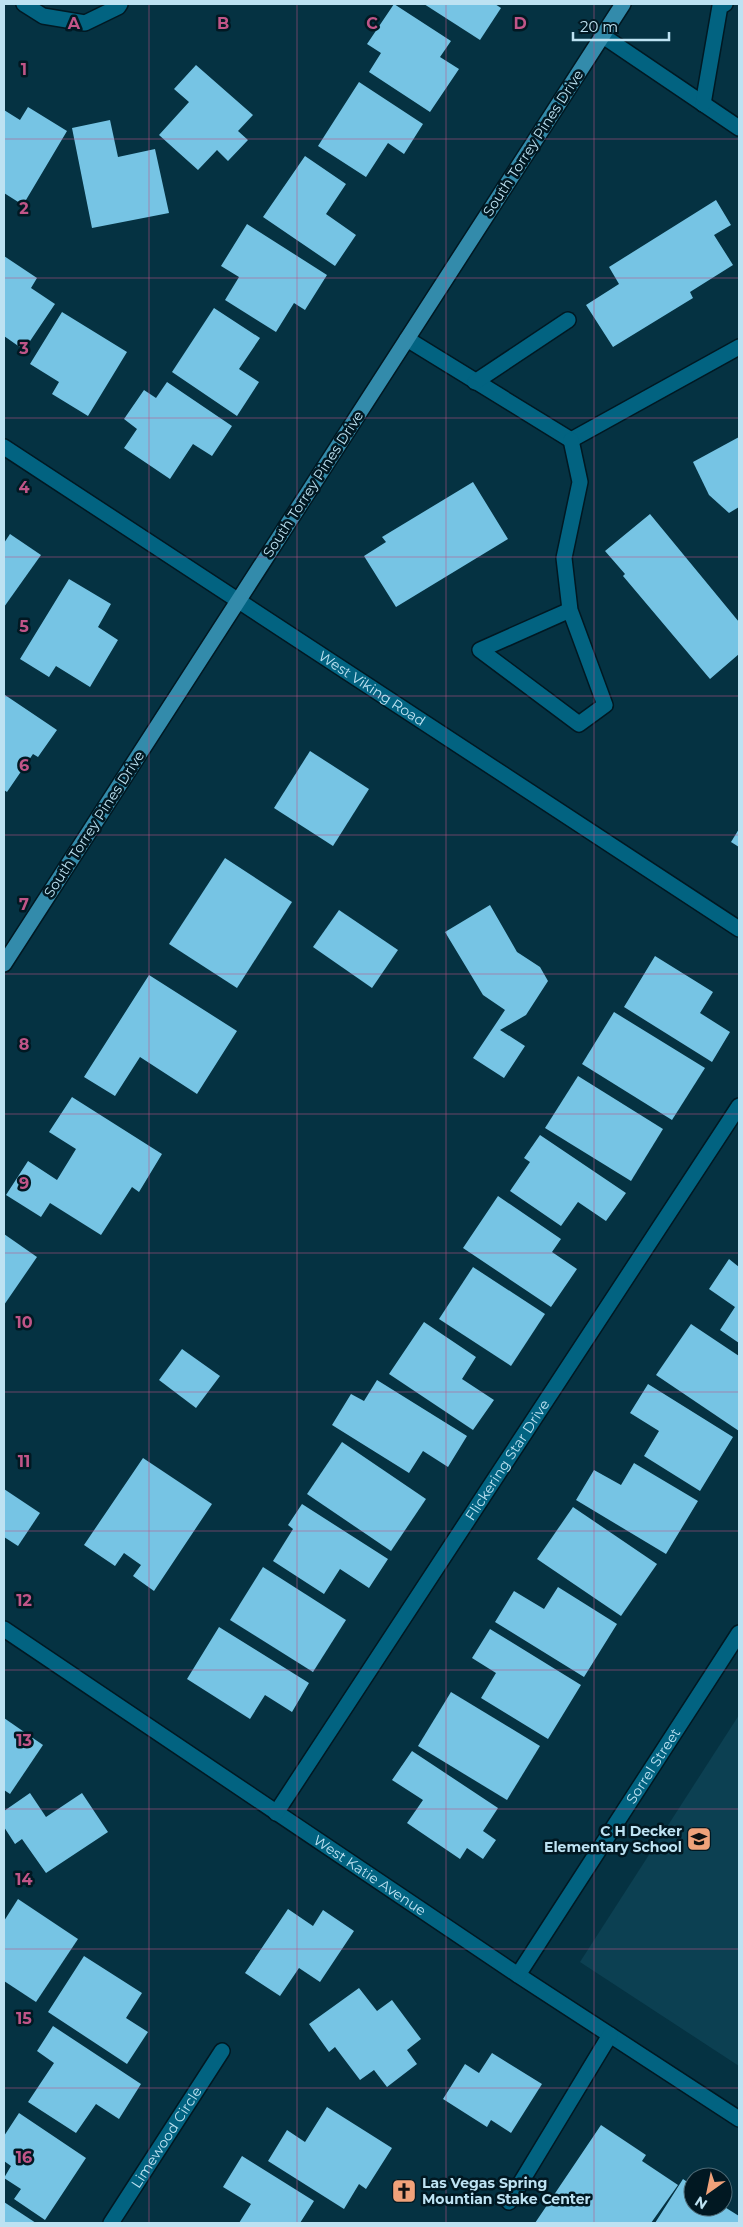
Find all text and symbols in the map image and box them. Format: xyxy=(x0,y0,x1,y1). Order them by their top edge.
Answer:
scale bar xyxy=(573,10,669,42)
text: A xyxy=(67,14,81,33)
text: B xyxy=(217,14,229,33)
text: C xyxy=(366,14,378,33)
text: D xyxy=(513,14,527,33)
text: 20 m xyxy=(580,17,618,36)
text: 1 xyxy=(21,60,27,79)
street label: South Torrey Pines Drive xyxy=(479,66,587,220)
text: 2 xyxy=(19,199,29,218)
text: 3 xyxy=(18,339,29,358)
street label: South Torrey Pines Drive xyxy=(259,407,367,561)
text: 4 xyxy=(18,478,30,497)
text: 5 xyxy=(19,617,29,636)
street label: West Viking Road xyxy=(315,647,429,730)
street label: South Torrey Pines Drive xyxy=(40,747,148,901)
text: 6 xyxy=(19,756,29,775)
text: 7 xyxy=(19,895,29,914)
text: 8 xyxy=(19,1035,29,1054)
text: 9 xyxy=(19,1174,29,1193)
text: 10 xyxy=(15,1313,33,1332)
street label: Flickering Star Drive xyxy=(461,1396,553,1524)
text: 11 xyxy=(18,1452,30,1471)
text: 12 xyxy=(16,1591,32,1610)
street label: Sorrel Street xyxy=(622,1724,684,1807)
text: 13 xyxy=(16,1731,32,1750)
place label: C H Decker Elementary School xyxy=(544,1822,682,1856)
school or university icon: C H Decker Elementary School xyxy=(686,1826,712,1852)
street label: West Katie Avenue xyxy=(310,1831,430,1920)
text: 14 xyxy=(15,1870,33,1889)
text: 15 xyxy=(16,2009,32,2028)
street label: Limewood Circle xyxy=(127,2083,206,2191)
text: 16 xyxy=(16,2148,32,2167)
north arrow xyxy=(683,2167,733,2217)
place label: Las Vegas Spring Mountian Stake Center xyxy=(422,2174,591,2208)
church icon: Las Vegas Spring Mountian Stake Center xyxy=(391,2178,417,2204)
text: N xyxy=(691,2192,711,2214)

